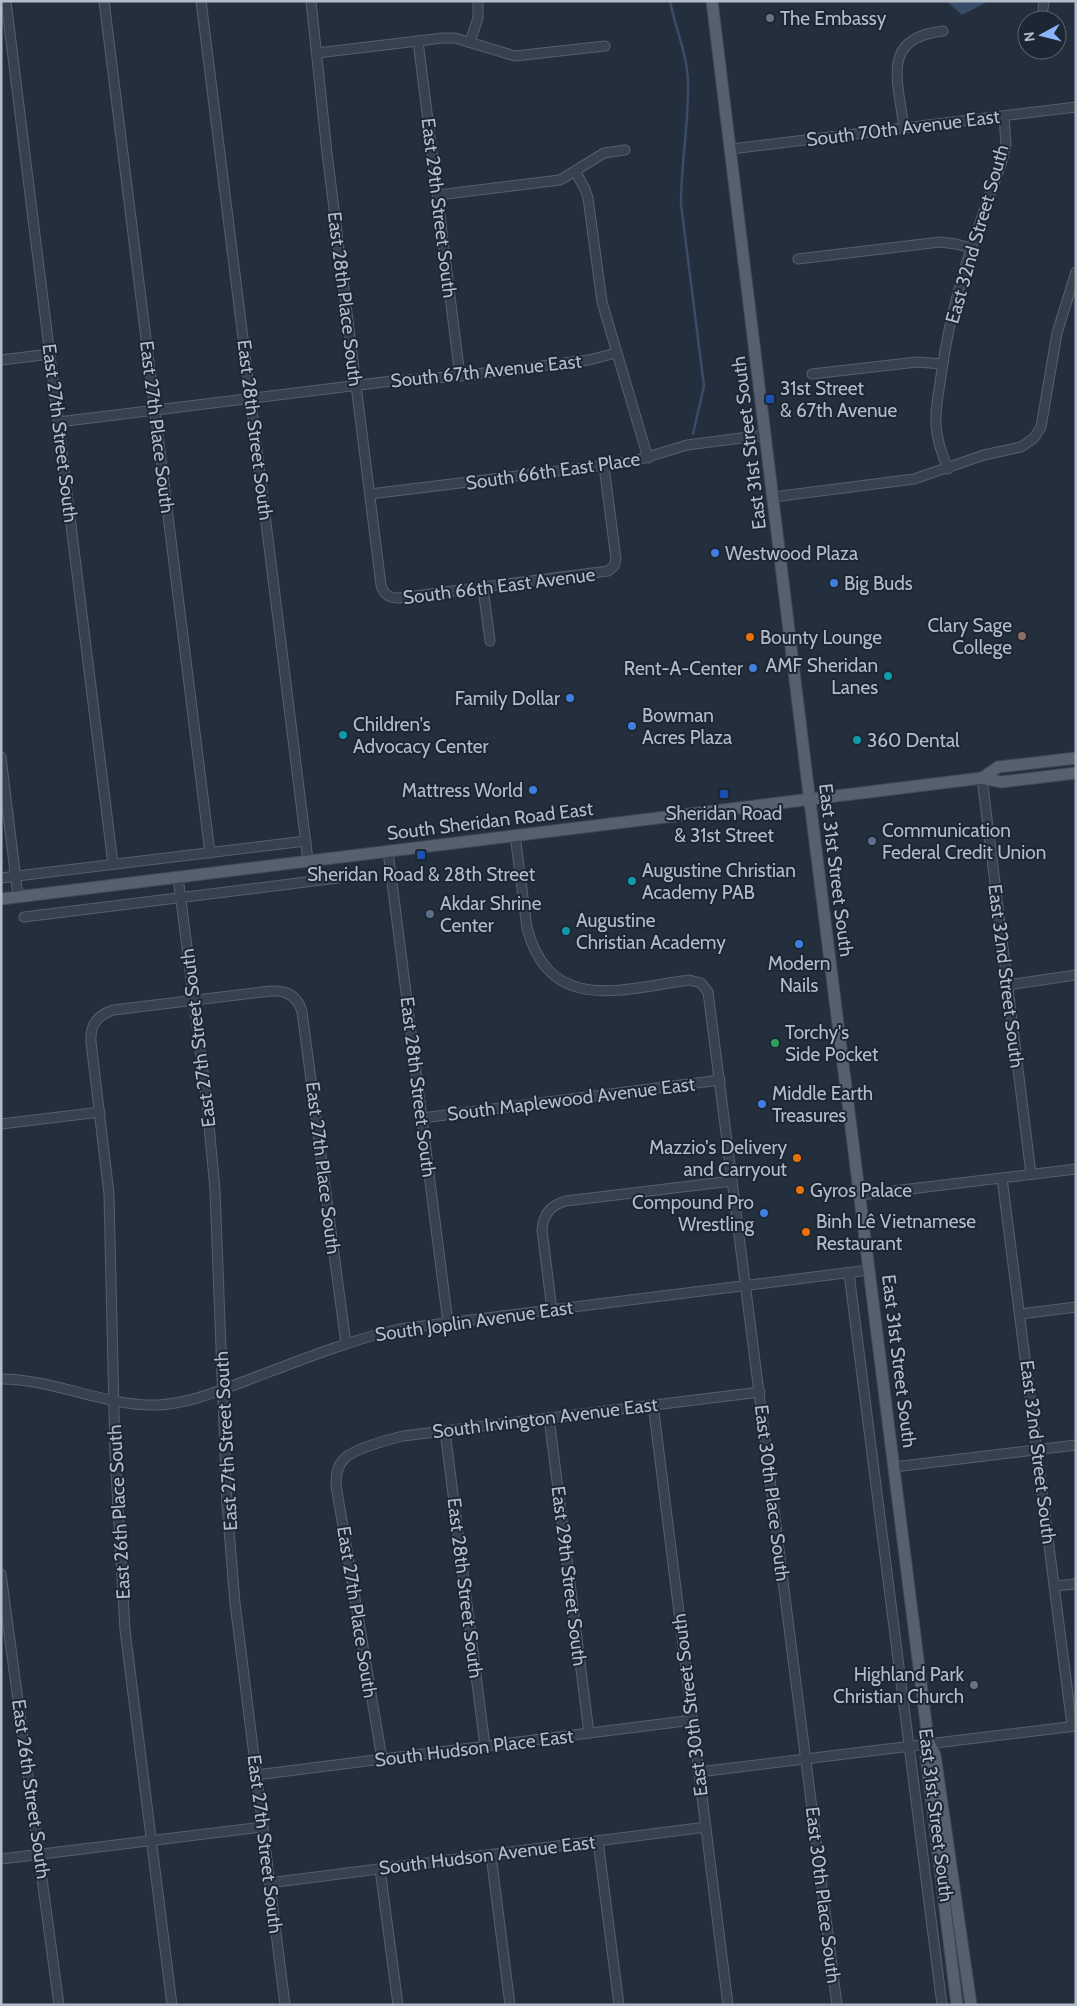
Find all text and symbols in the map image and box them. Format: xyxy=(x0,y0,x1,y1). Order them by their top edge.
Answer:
place label: The Embassy xyxy=(780,7,887,30)
north arrow xyxy=(1017,10,1067,60)
marker: The Embassy xyxy=(764,12,776,24)
text: N xyxy=(1020,31,1039,43)
street label: South 70th Avenue East xyxy=(805,105,1002,151)
street label: East 29th Street South xyxy=(417,117,461,299)
street label: East 32nd Street South xyxy=(940,142,1014,326)
street label: East 28th Place South xyxy=(323,210,367,388)
street label: East 28th Street South xyxy=(232,338,278,522)
street label: East 27th Place South xyxy=(135,339,179,515)
street label: East 27th Street South xyxy=(38,342,82,524)
street label: South 67th Avenue East xyxy=(389,349,583,392)
street label: East 31st Street South xyxy=(727,355,771,531)
place label: 31st Street & 67th Avenue xyxy=(780,377,898,422)
marker: 31st Street & 67th Avenue xyxy=(764,393,776,405)
street label: South 66th East Place xyxy=(464,447,642,495)
place label: Westwood Plaza xyxy=(725,542,858,565)
marker: Westwood Plaza xyxy=(709,547,721,559)
street label: South 66th East Avenue xyxy=(402,563,597,609)
place label: Big Buds xyxy=(844,572,913,595)
marker: Big Buds xyxy=(828,577,840,589)
place label: Clary Sage College xyxy=(927,614,1012,659)
place label: Bounty Lounge xyxy=(760,626,882,649)
marker: Clary Sage College xyxy=(1016,630,1028,642)
marker: Bounty Lounge xyxy=(744,631,756,643)
place label: AMF Sheridan Lanes xyxy=(765,654,878,699)
place label: Rent-A-Center xyxy=(624,657,743,680)
marker: Rent-A-Center xyxy=(747,662,759,674)
marker: AMF Sheridan Lanes xyxy=(882,670,894,682)
place label: Family Dollar xyxy=(455,687,560,710)
marker: Family Dollar xyxy=(564,692,576,704)
place label: Bowman Acres Plaza xyxy=(642,704,732,749)
place label: Children's Advocacy Center xyxy=(353,713,489,758)
marker: Bowman Acres Plaza xyxy=(626,720,638,732)
marker: Children's Advocacy Center xyxy=(337,729,349,741)
place label: 360 Dental xyxy=(867,729,960,752)
marker: 360 Dental xyxy=(851,734,863,746)
place label: Mattress World xyxy=(402,779,523,802)
street label: East 31st Street South xyxy=(814,782,858,958)
marker: Mattress World xyxy=(527,784,539,796)
marker: Sheridan Road & 31st Street xyxy=(718,788,730,800)
street label: South Sheridan Road East xyxy=(386,797,595,845)
place label: Sheridan Road & 31st Street xyxy=(666,802,782,847)
place label: Communication Federal Credit Union xyxy=(882,819,1046,864)
marker: Communication Federal Credit Union xyxy=(866,835,878,847)
marker: Sheridan Road & 28th Street xyxy=(415,849,427,861)
place label: Augustine Christian Academy PAB xyxy=(642,859,796,904)
place label: Sheridan Road & 28th Street xyxy=(307,863,536,886)
marker: Augustine Christian Academy PAB xyxy=(626,875,638,887)
street label: East 32nd Street South xyxy=(983,883,1029,1069)
place label: Akdar Shrine Center xyxy=(440,892,542,937)
marker: Akdar Shrine Center xyxy=(424,908,436,920)
place label: Augustine Christian Academy xyxy=(576,909,726,954)
marker: Augustine Christian Academy xyxy=(560,925,572,937)
marker: Modern Nails xyxy=(793,938,805,950)
street label: East 27th Street South xyxy=(176,947,220,1129)
place label: Modern Nails xyxy=(768,952,830,997)
street label: East 28th Street South xyxy=(395,995,441,1179)
place label: Torchy's Side Pocket xyxy=(785,1021,879,1066)
marker: Torchy's Side Pocket xyxy=(769,1037,781,1049)
street label: South Maplewood Avenue East xyxy=(446,1072,697,1126)
street label: East 27th Place South xyxy=(301,1080,345,1256)
place label: Middle Earth Treasures xyxy=(772,1082,873,1127)
marker: Middle Earth Treasures xyxy=(756,1098,768,1110)
place label: Mazzio's Delivery and Carryout xyxy=(649,1136,788,1181)
marker: Mazzio's Delivery and Carryout xyxy=(791,1152,803,1164)
place label: Gyros Palace xyxy=(810,1179,912,1202)
marker: Gyros Palace xyxy=(794,1184,806,1196)
place label: Compound Pro Wrestling xyxy=(632,1191,755,1236)
marker: Compound Pro Wrestling xyxy=(758,1207,770,1219)
place label: Binh Lê Vietnamese Restaurant xyxy=(816,1210,976,1255)
marker: Binh Lê Vietnamese Restaurant xyxy=(800,1226,812,1238)
street label: East 31st Street South xyxy=(877,1273,921,1449)
street label: South Joplin Avenue East xyxy=(373,1296,575,1346)
street label: East 27th Street South xyxy=(210,1351,242,1531)
street label: East 32nd Street South xyxy=(1015,1359,1061,1545)
street label: South Irvington Avenue East xyxy=(431,1393,660,1443)
street label: East 30th Place South xyxy=(750,1403,794,1583)
street label: East 26th Place South xyxy=(103,1424,135,1600)
street label: East 29th Street South xyxy=(547,1485,591,1667)
street label: East 28th Street South xyxy=(442,1496,488,1680)
street label: East 27th Place South xyxy=(332,1524,382,1700)
street label: East 30th Street South xyxy=(667,1612,713,1798)
place label: Highland Park Christian Church xyxy=(833,1663,964,1708)
marker: Highland Park Christian Church xyxy=(968,1679,980,1691)
street label: East 26th Street South xyxy=(7,1698,55,1880)
street label: South Hudson Place East xyxy=(373,1724,575,1772)
street label: East 31st Street South xyxy=(914,1727,958,1903)
street label: East 27th Street South xyxy=(243,1753,287,1935)
street label: East 30th Place South xyxy=(801,1805,845,1985)
street label: South Hudson Avenue East xyxy=(377,1830,597,1880)

